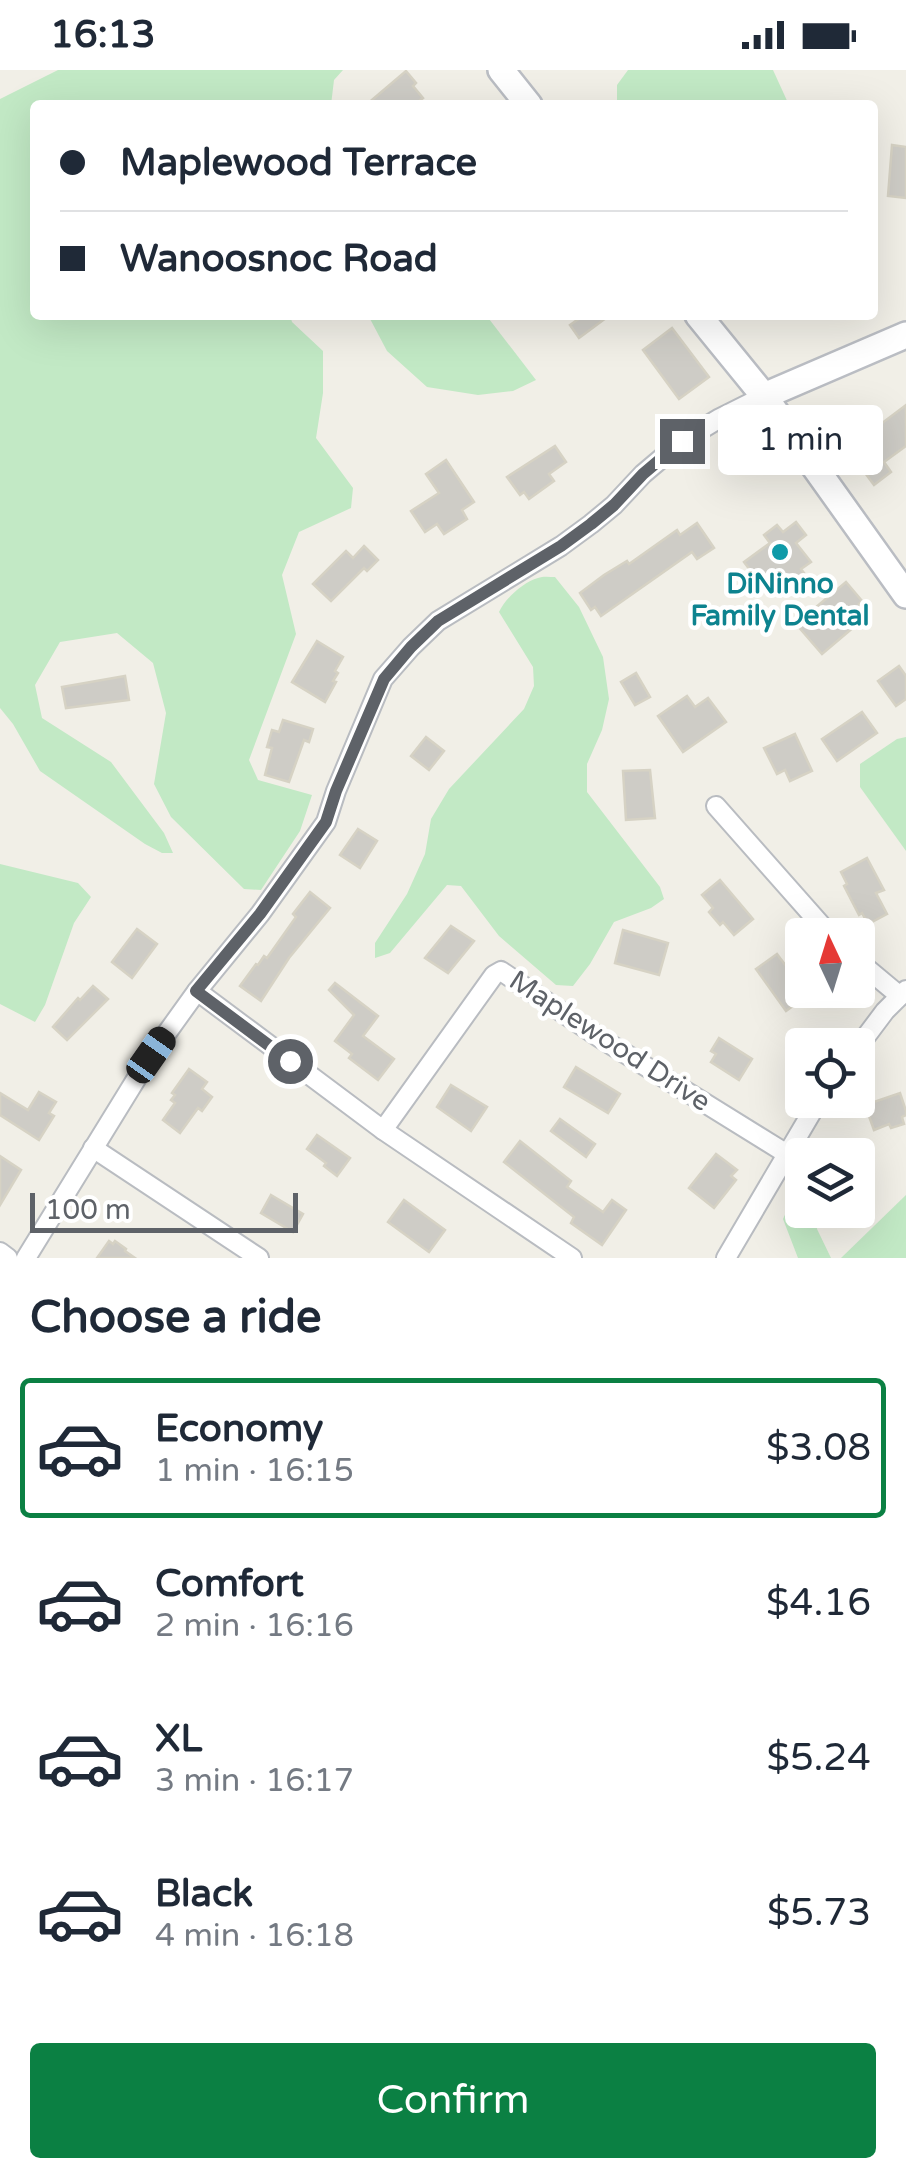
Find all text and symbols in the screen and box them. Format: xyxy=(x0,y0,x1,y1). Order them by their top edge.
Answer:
text: 16:13 xyxy=(50,12,155,58)
text: Maplewood Terrace xyxy=(120,140,477,186)
text: Wanoosnoc Road xyxy=(120,236,438,282)
callout: 1 min xyxy=(717,406,882,476)
route end xyxy=(660,419,705,464)
text: 1 min xyxy=(758,421,843,459)
marker: DiNinno Family Dental xyxy=(769,541,791,563)
place label: DiNinno Family Dental xyxy=(690,567,870,633)
north arrow xyxy=(785,918,875,1008)
map controls xyxy=(785,918,875,1228)
street label: Maplewood Drive xyxy=(503,963,717,1119)
car xyxy=(122,1022,180,1088)
button: locate xyxy=(785,1028,875,1118)
route start xyxy=(268,1039,313,1084)
button: layers xyxy=(785,1138,875,1228)
scale bar xyxy=(30,1188,298,1232)
text: 100 m xyxy=(45,1193,131,1227)
text: Choose a ride xyxy=(30,1291,321,1345)
icon: car xyxy=(35,1403,125,1493)
text: Economy xyxy=(155,1406,323,1452)
text: $3.08 xyxy=(766,1425,871,1471)
text: 1 min · 16:15 xyxy=(155,1452,354,1490)
icon: car xyxy=(35,1558,125,1648)
text: Comfort xyxy=(155,1561,304,1607)
text: $4.16 xyxy=(766,1580,871,1626)
text: 2 min · 16:16 xyxy=(155,1607,354,1645)
icon: car xyxy=(35,1713,125,1803)
text: XL xyxy=(155,1716,202,1762)
text: $5.24 xyxy=(766,1735,871,1781)
text: 3 min · 16:17 xyxy=(155,1762,354,1800)
icon: car xyxy=(35,1868,125,1958)
text: Black xyxy=(155,1871,253,1917)
text: $5.73 xyxy=(767,1890,871,1936)
text: 4 min · 16:18 xyxy=(155,1917,354,1955)
button: Confirm xyxy=(30,2043,876,2158)

